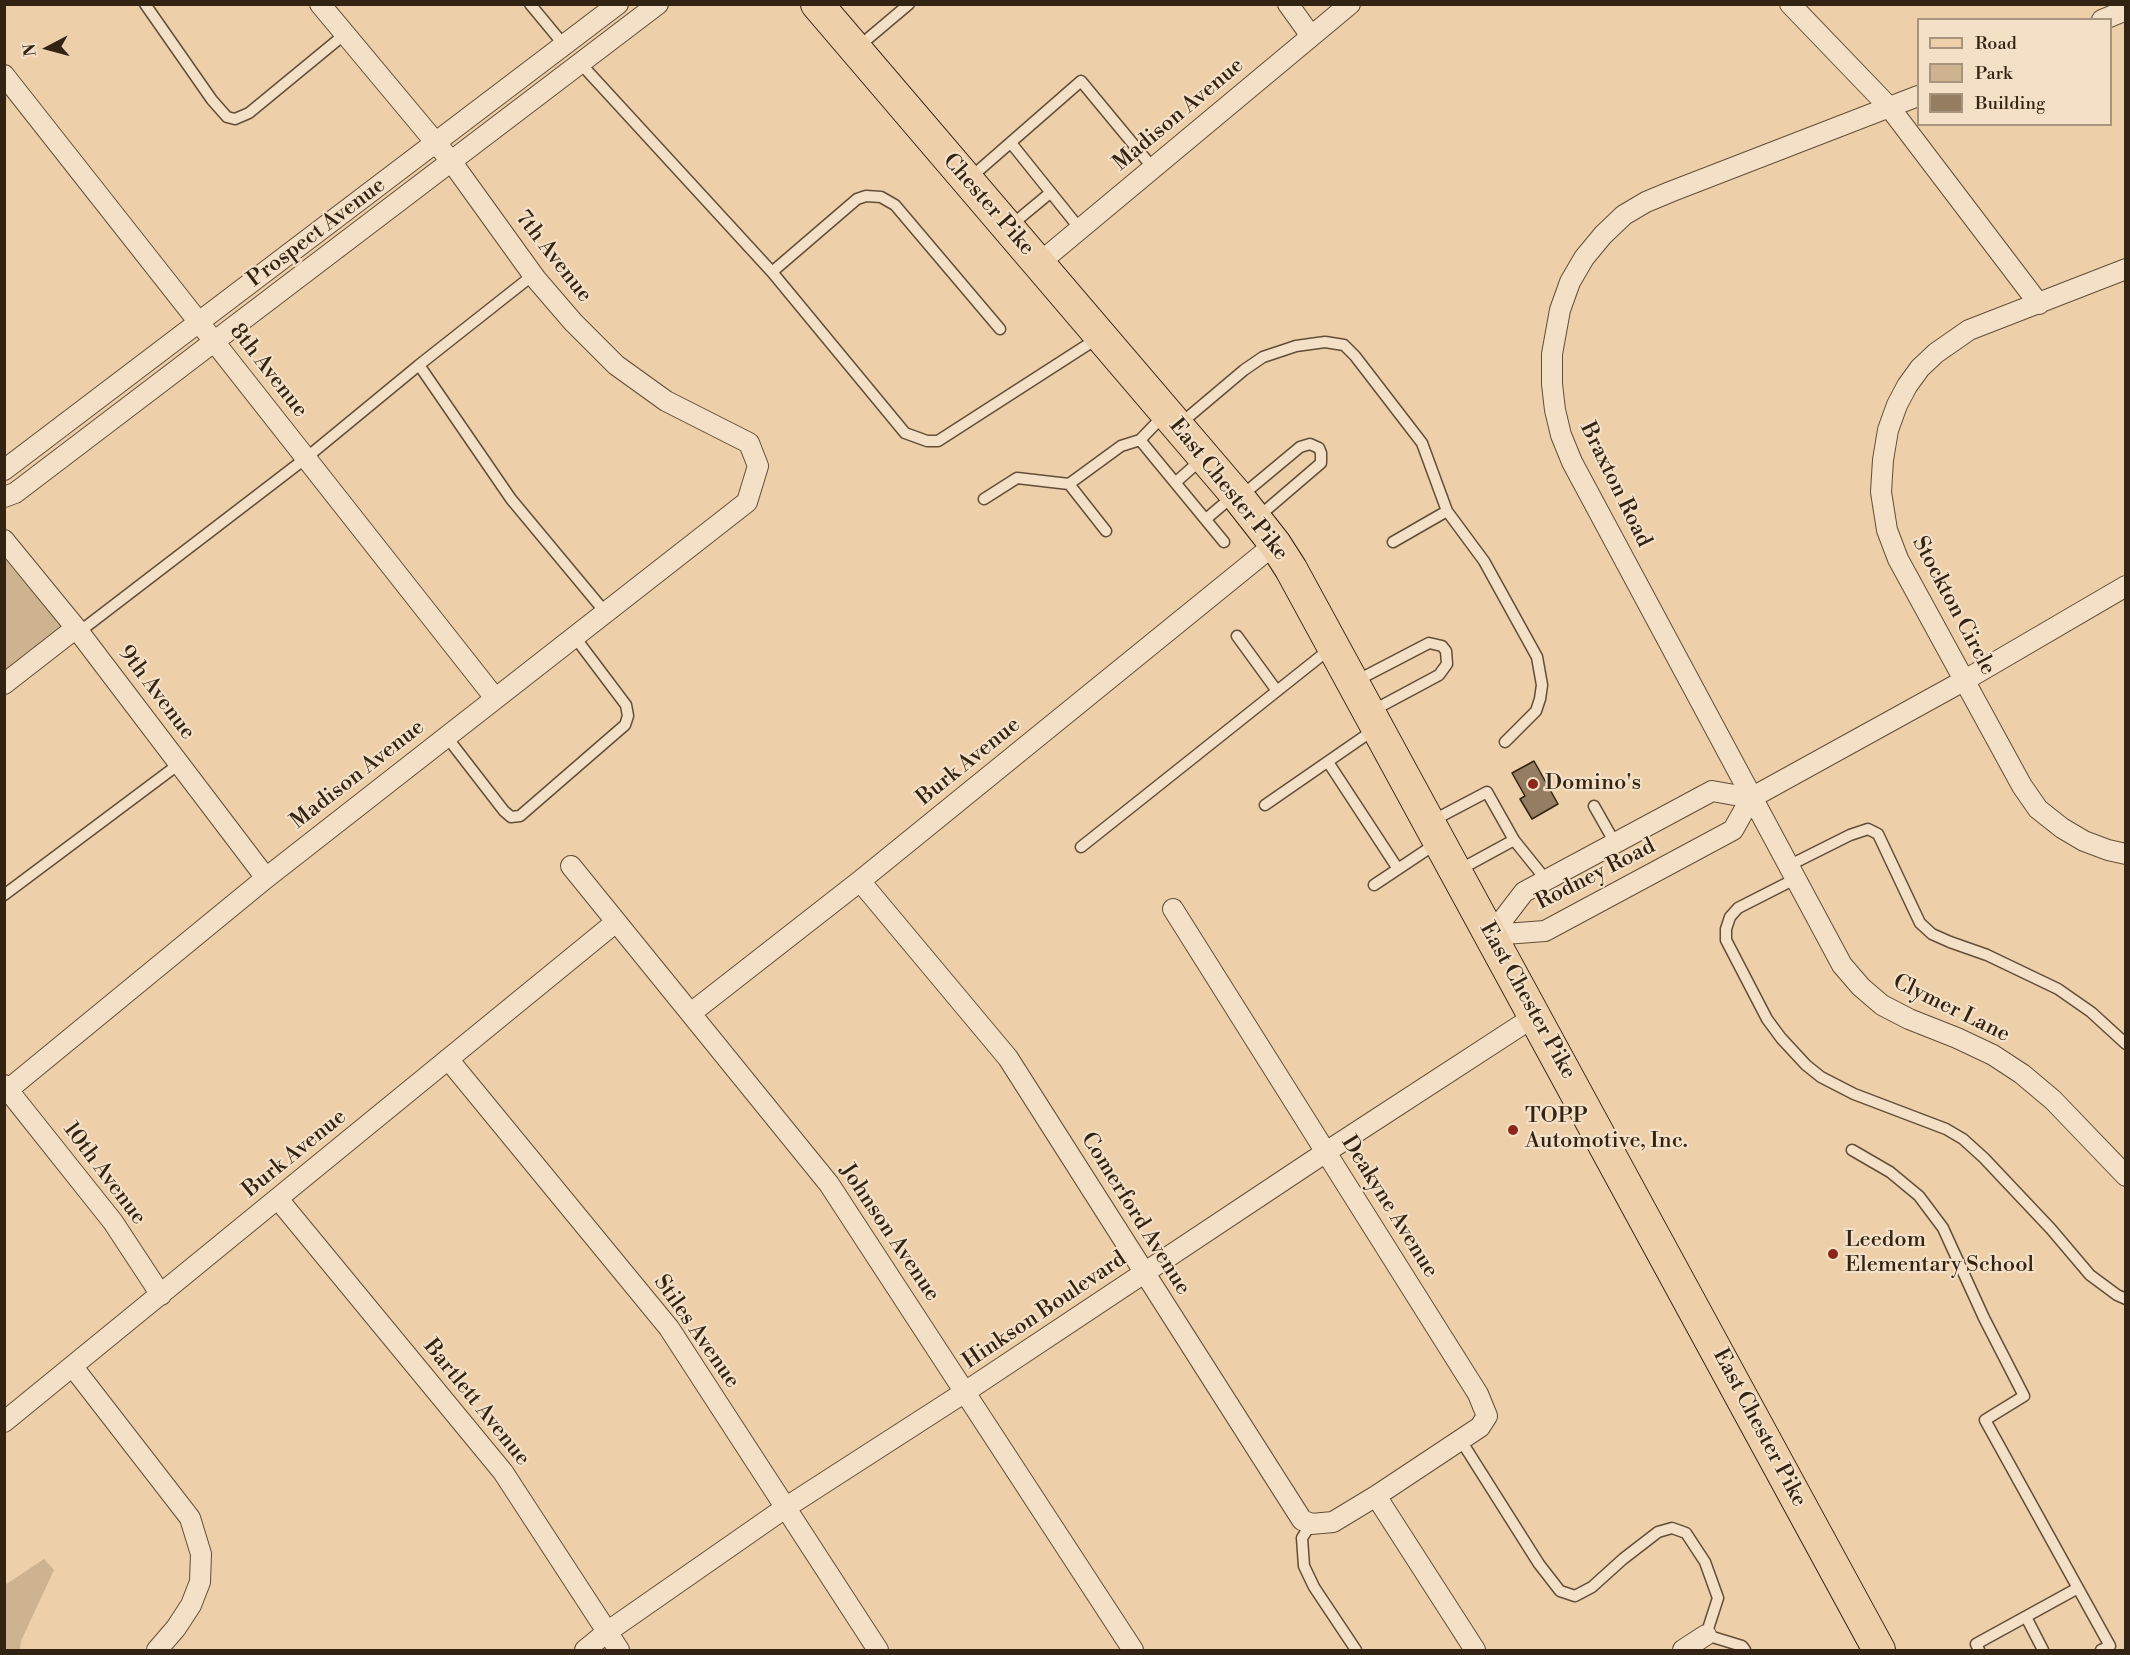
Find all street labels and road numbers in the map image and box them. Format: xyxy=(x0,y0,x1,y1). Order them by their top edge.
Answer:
street label: Madison Avenue xyxy=(1108,53,1250,177)
street label: Chester Pike xyxy=(936,149,1040,261)
street label: Prospect Avenue xyxy=(243,172,391,294)
street label: 7th Avenue xyxy=(509,206,597,308)
street label: 8th Avenue xyxy=(223,319,313,423)
street label: East Chester Pike xyxy=(1163,414,1293,566)
street label: Braxton Road xyxy=(1573,418,1657,552)
street label: Stockton Circle xyxy=(1905,532,2001,680)
street label: 9th Avenue xyxy=(112,641,200,745)
street label: Burk Avenue xyxy=(912,712,1026,812)
street label: Madison Avenue xyxy=(286,715,430,835)
street label: Rodney Road xyxy=(1532,834,1660,916)
street label: East Chester Pike xyxy=(1473,918,1581,1084)
street label: Clymer Lane xyxy=(1888,969,2014,1049)
street label: Burk Avenue xyxy=(238,1104,352,1204)
street label: 10th Avenue xyxy=(57,1118,151,1230)
street label: Comerford Avenue xyxy=(1074,1128,1196,1300)
street label: Deakyne Avenue xyxy=(1335,1131,1443,1283)
street label: Johnson Avenue xyxy=(833,1159,945,1307)
street label: Hinkson Boulevard xyxy=(958,1246,1132,1376)
street label: Stiles Avenue xyxy=(647,1270,745,1394)
street label: Bartlett Avenue xyxy=(417,1334,535,1472)
street label: East Chester Pike xyxy=(1706,1345,1812,1511)

